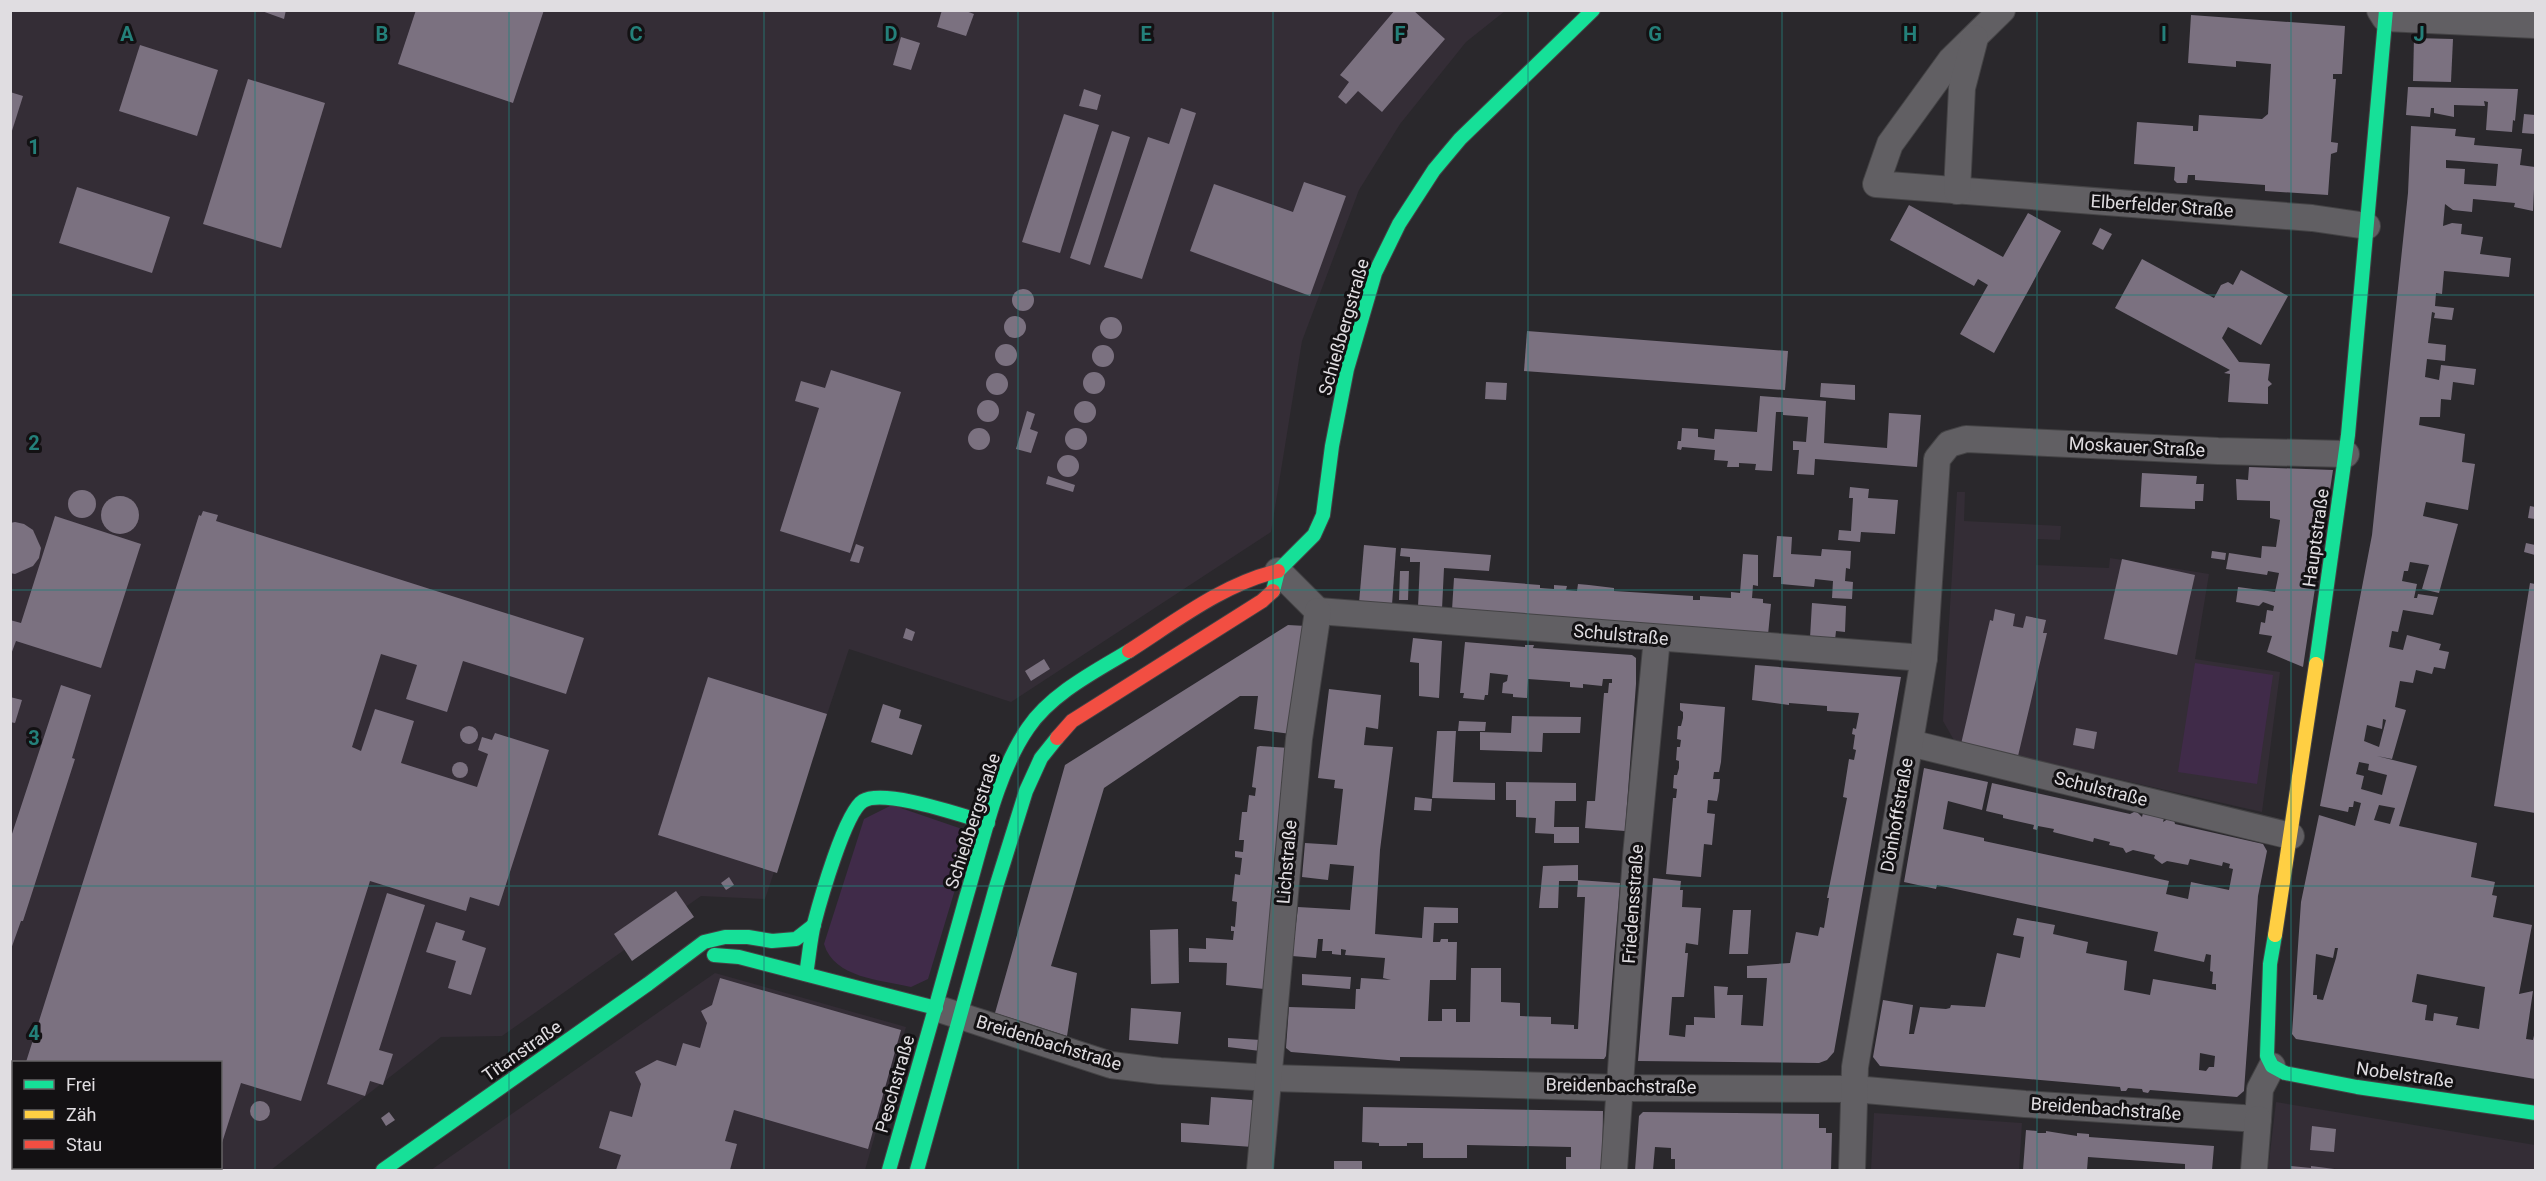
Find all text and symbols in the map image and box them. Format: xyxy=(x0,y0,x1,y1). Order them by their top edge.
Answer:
text: A xyxy=(120,22,134,46)
text: B xyxy=(376,22,388,46)
text: C xyxy=(629,22,643,46)
text: D xyxy=(885,22,898,46)
text: E xyxy=(1140,22,1152,46)
text: F xyxy=(1395,22,1406,46)
text: G xyxy=(1648,22,1662,46)
text: H xyxy=(1903,22,1917,46)
text: I xyxy=(2161,22,2167,46)
text: J xyxy=(2413,22,2425,46)
text: 1 xyxy=(28,135,40,159)
street label: Elberfelder Straße xyxy=(2090,190,2234,221)
street label: Schießbergstraße xyxy=(1314,256,1373,398)
text: 2 xyxy=(28,431,40,455)
street label: Moskauer Straße xyxy=(2068,432,2206,461)
street label: Hauptstraße xyxy=(2298,487,2333,589)
street label: Schulstraße xyxy=(1573,620,1669,649)
text: 3 xyxy=(28,726,40,750)
street label: Schießbergstraße xyxy=(941,750,1004,891)
street label: Dönhoffstraße xyxy=(1876,756,1917,874)
street label: Schulstraße xyxy=(2052,767,2150,810)
street label: Lichstraße xyxy=(1272,819,1301,905)
street label: Friedensstraße xyxy=(1618,844,1647,964)
street label: Breidenbachstraße xyxy=(974,1010,1124,1075)
street label: Titanstraße xyxy=(478,1016,565,1085)
text: 4 xyxy=(28,1021,40,1045)
street label: Peschstraße xyxy=(871,1033,918,1135)
street label: Nobelstraße xyxy=(2355,1057,2455,1092)
legend xyxy=(12,1061,222,1169)
text: Frei xyxy=(66,1074,96,1095)
street label: Breidenbachstraße xyxy=(1545,1074,1697,1097)
street label: Breidenbachstraße xyxy=(2030,1093,2182,1124)
text: Zäh xyxy=(66,1104,97,1125)
text: Stau xyxy=(66,1134,102,1155)

